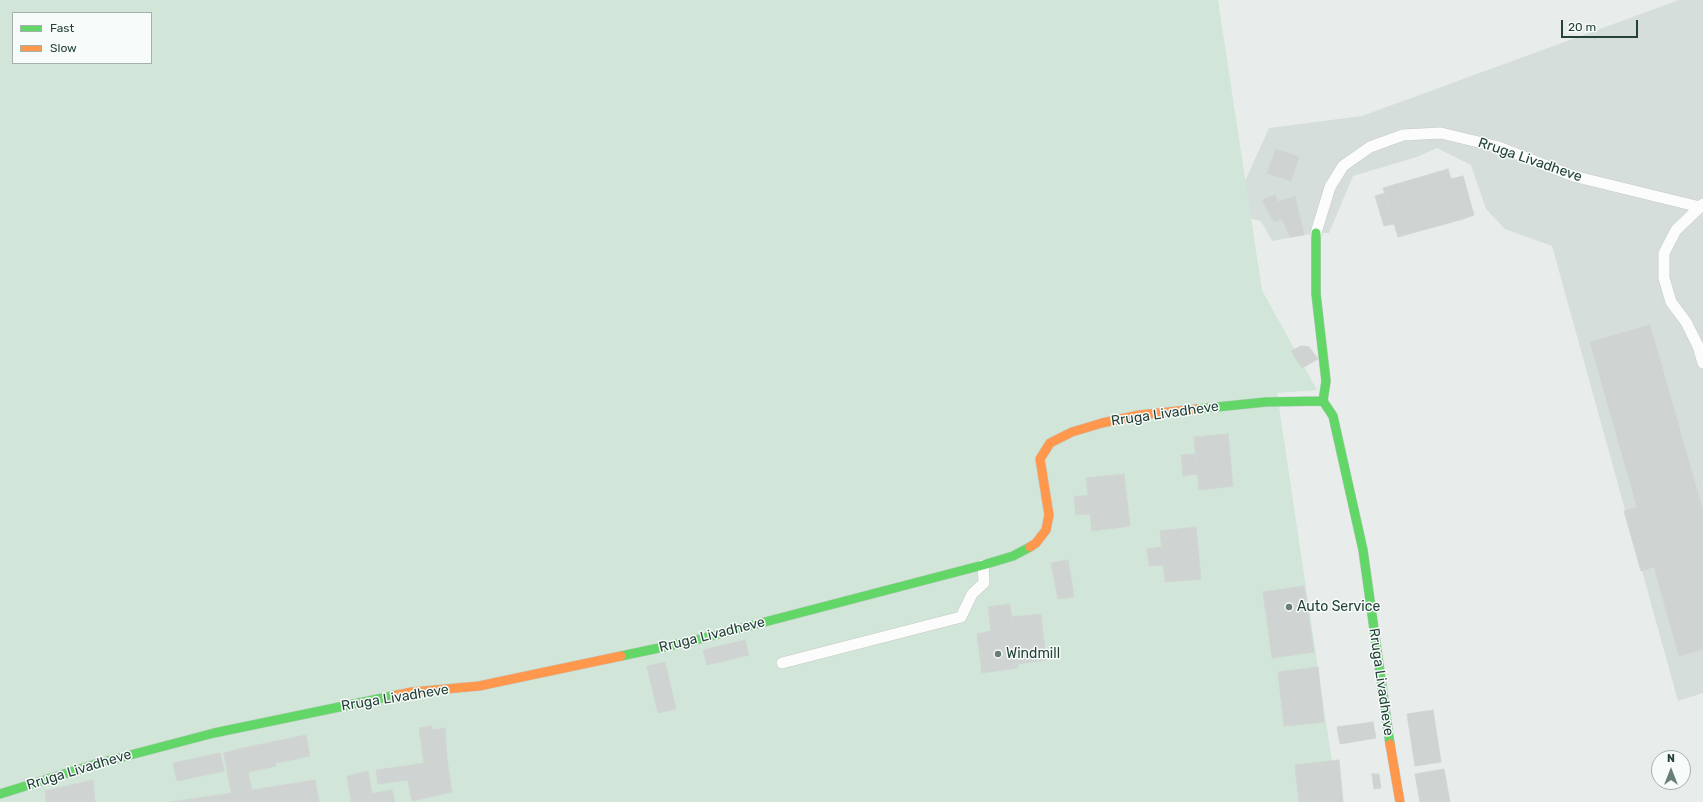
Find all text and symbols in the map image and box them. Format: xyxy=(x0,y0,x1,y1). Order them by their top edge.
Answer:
legend xyxy=(12,12,152,64)
scale bar xyxy=(1563,12,1640,38)
text: 20 m xyxy=(1568,20,1596,34)
text: Fast xyxy=(50,21,74,35)
text: Slow xyxy=(50,41,77,55)
street label: Rruga Livadheve xyxy=(1476,134,1584,186)
street label: Rruga Livadheve xyxy=(1110,398,1220,430)
place label: Auto Service xyxy=(1297,599,1380,615)
marker: Auto Service xyxy=(1284,602,1294,612)
street label: Rruga Livadheve xyxy=(657,614,767,656)
street label: Rruga Livadheve xyxy=(1365,627,1397,737)
place label: Windmill xyxy=(1006,646,1060,662)
marker: Windmill xyxy=(993,649,1003,659)
street label: Rruga Livadheve xyxy=(340,681,450,715)
street label: Rruga Livadheve xyxy=(25,746,133,794)
north arrow xyxy=(1651,750,1691,790)
text: N xyxy=(1667,752,1675,765)

